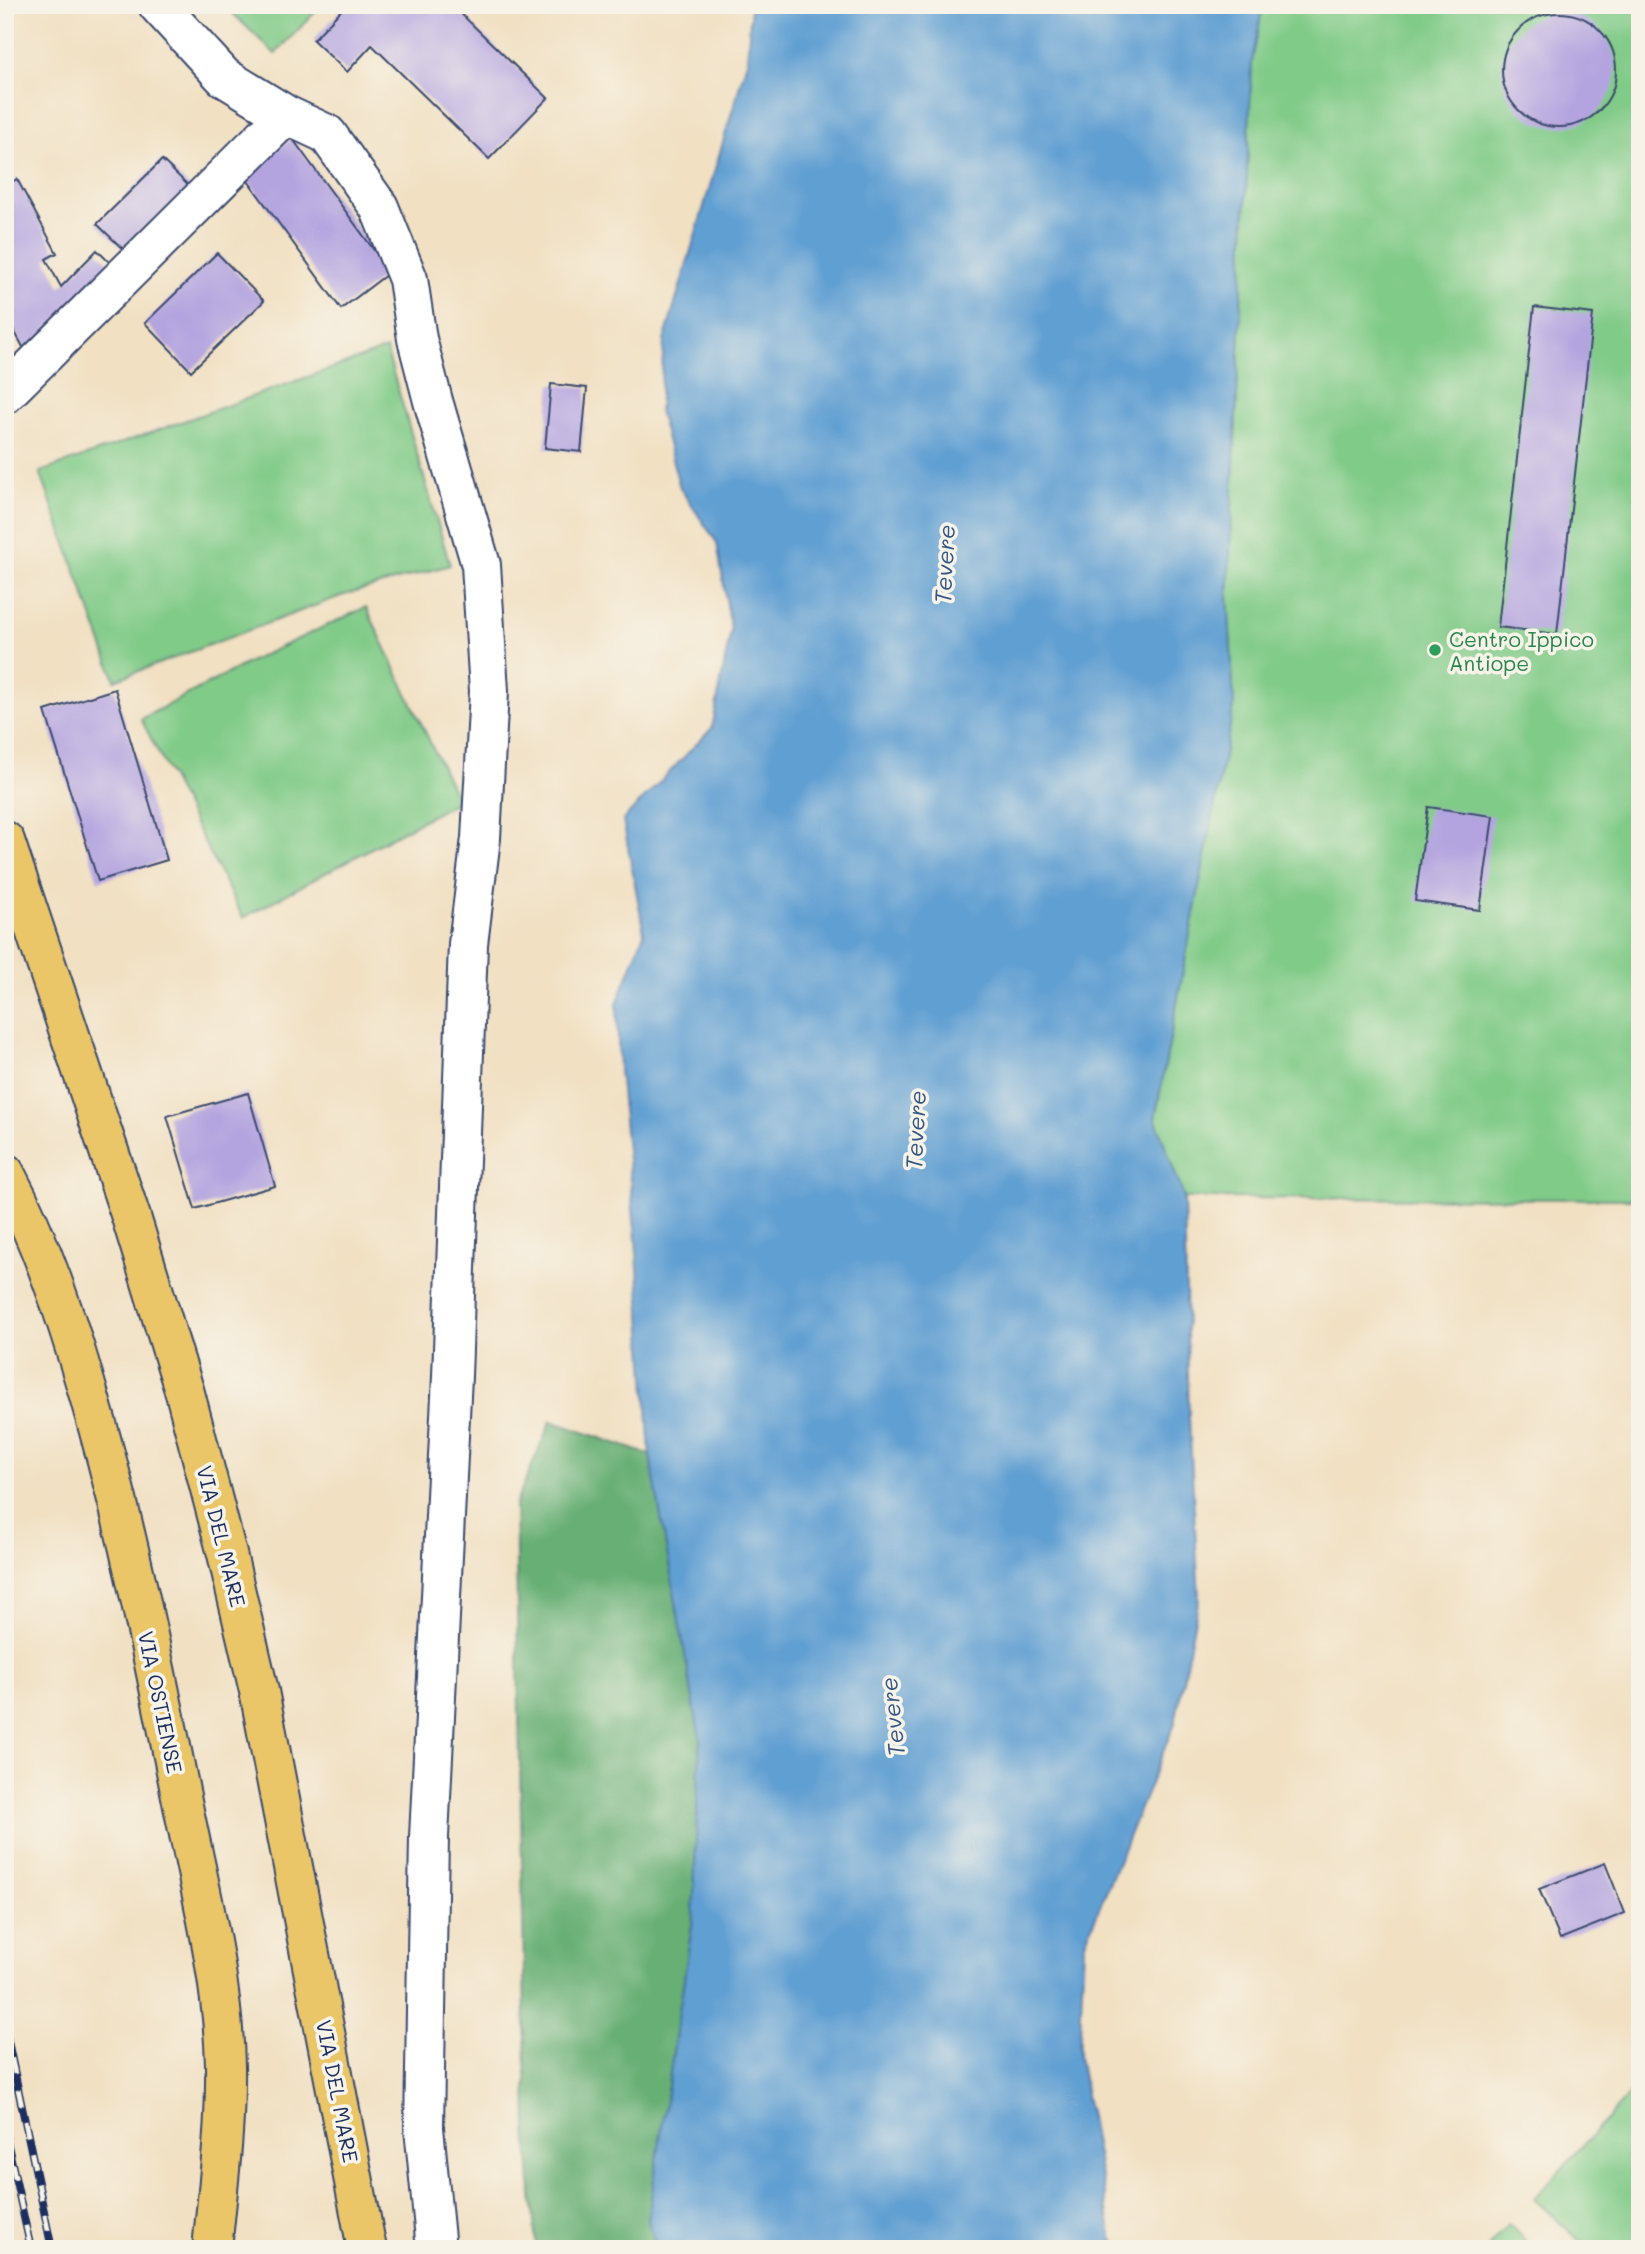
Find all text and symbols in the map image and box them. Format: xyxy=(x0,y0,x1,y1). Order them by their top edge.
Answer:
water label: Tevere xyxy=(927,524,961,604)
place label: Centro Ippico Antiope xyxy=(1449,625,1594,676)
marker: Centro Ippico Antiope xyxy=(1427,642,1443,658)
water label: Tevere xyxy=(898,1090,932,1170)
street label: VIA DEL MARE xyxy=(191,1462,253,1610)
street label: VIA OSTIENSE xyxy=(133,1628,189,1776)
water label: Tevere xyxy=(873,1676,911,1758)
street label: VIA DEL MARE xyxy=(311,2017,365,2165)

